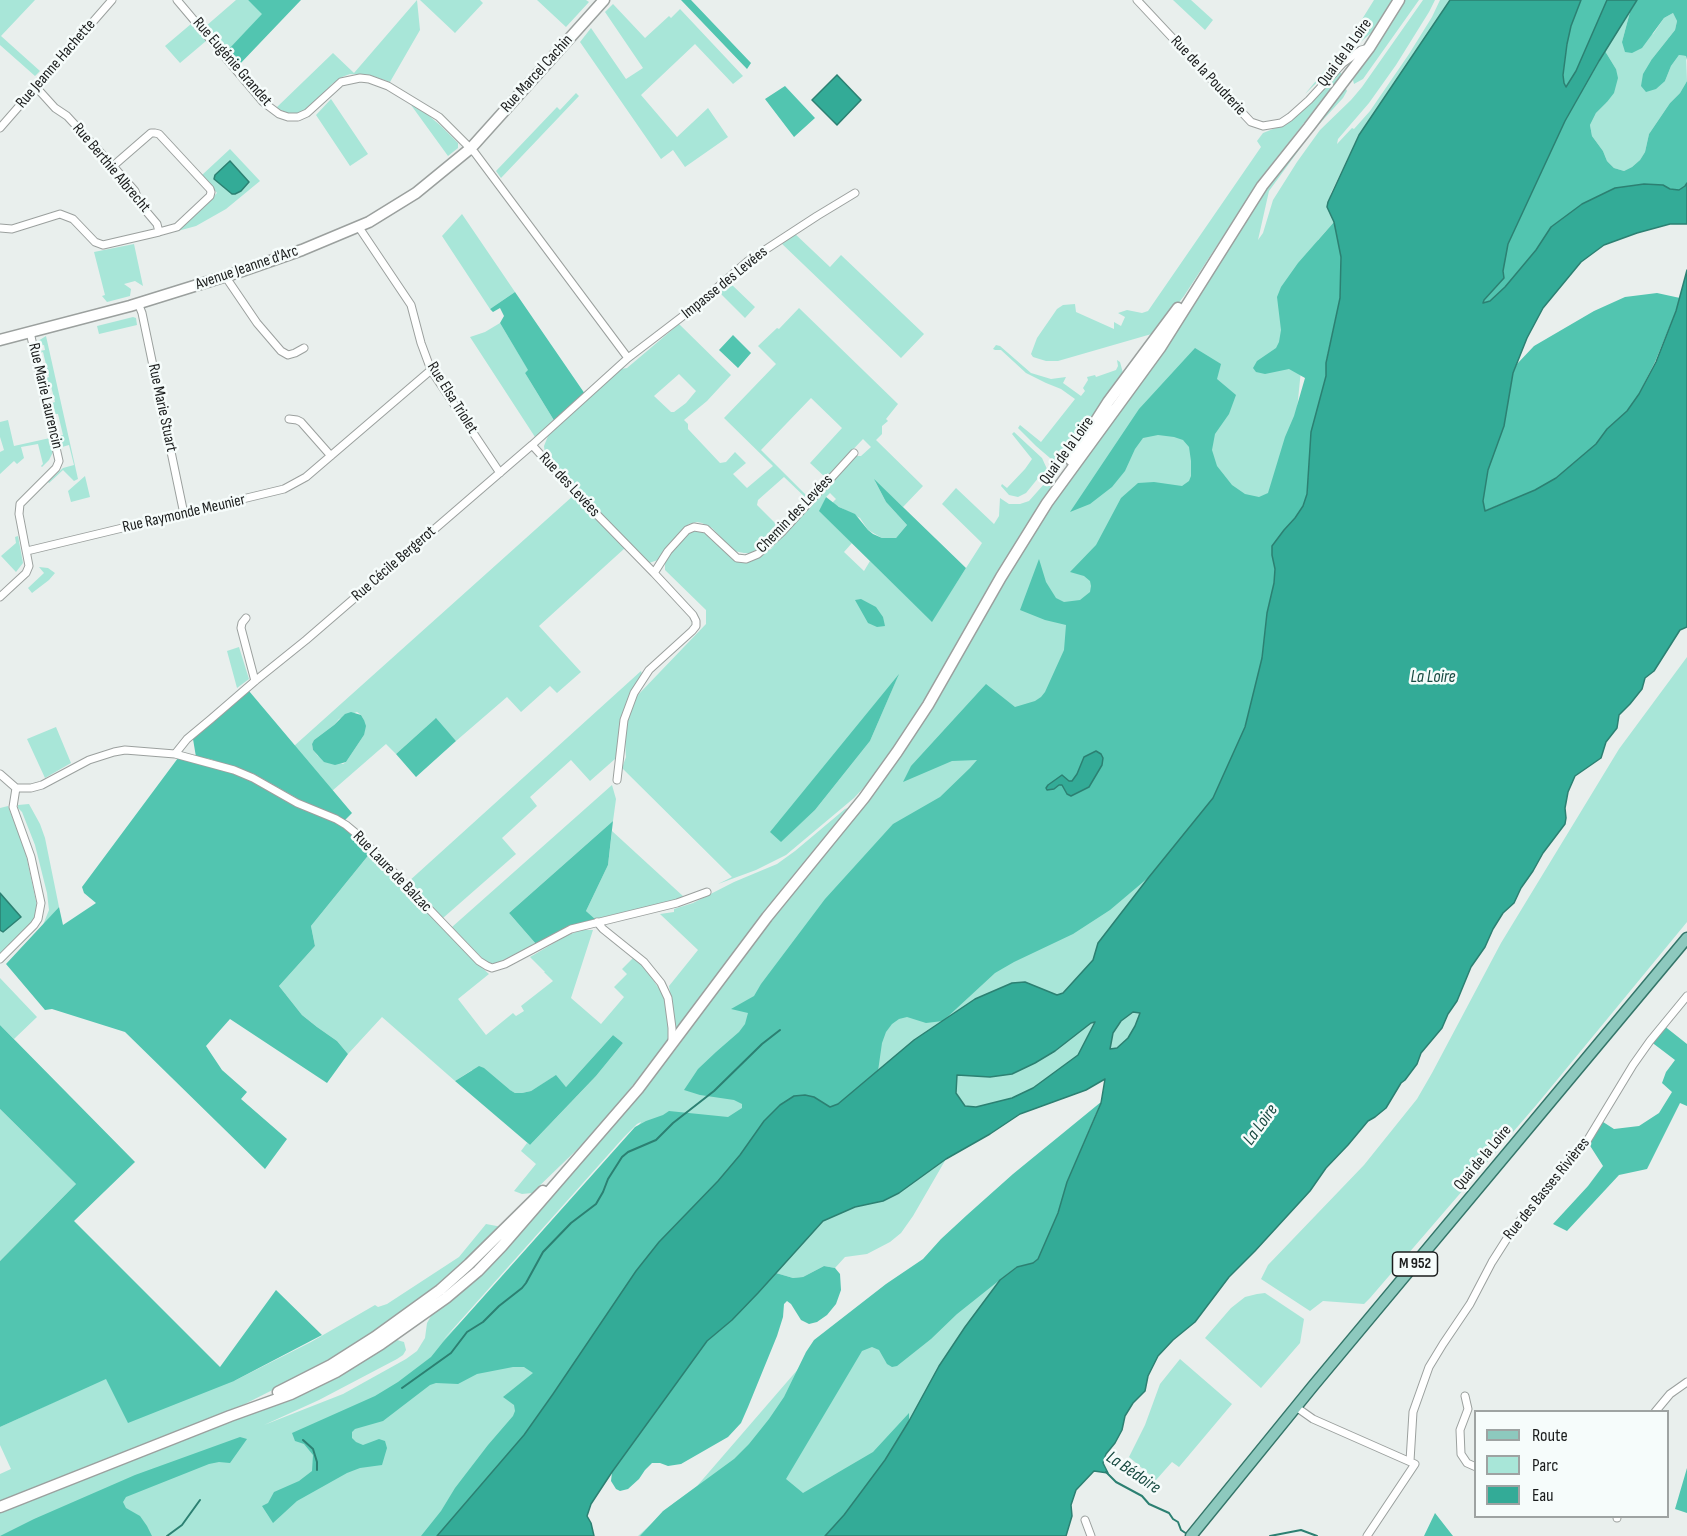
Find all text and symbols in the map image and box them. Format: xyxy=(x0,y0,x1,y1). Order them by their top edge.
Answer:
street label: Rue Eugénie Grandet xyxy=(188,14,276,110)
street label: Quai de la Loire xyxy=(1314,15,1376,91)
street label: Rue Jeanne Hachette xyxy=(12,16,100,112)
street label: Rue Marcel Cachin xyxy=(497,31,577,117)
street label: Rue de la Poudrerie xyxy=(1166,32,1250,120)
street label: Rue Berthie Albrecht xyxy=(68,119,154,217)
street label: Avenue Jeanne d'Arc xyxy=(193,241,301,295)
street label: Impasse des Levées xyxy=(678,243,772,323)
street label: Rue Marie Laurencin xyxy=(24,341,66,451)
street label: Rue Elsa Triolet xyxy=(422,359,482,437)
street label: Rue Marie Stuart xyxy=(143,362,181,454)
street label: Quai de la Loire xyxy=(1036,413,1098,489)
street label: Rue des Levées xyxy=(534,449,604,521)
street label: Chemin des Levées xyxy=(753,471,837,557)
street label: Rue Raymonde Meunier xyxy=(121,491,247,537)
street label: Rue Cécile Bergerot xyxy=(348,522,440,606)
water label: La Loire xyxy=(1410,666,1456,688)
street label: Rue Laure de Balzac xyxy=(348,827,436,917)
water label: La Loire xyxy=(1239,1100,1283,1150)
street label: Quai de la Loire xyxy=(1450,1121,1516,1195)
street label: Rue des Basses Rivières xyxy=(1500,1134,1594,1244)
road number: M 952 xyxy=(1392,1252,1438,1276)
legend xyxy=(1474,1410,1669,1518)
text: Route xyxy=(1532,1425,1568,1446)
water label: La Bédoire xyxy=(1102,1447,1164,1499)
text: Parc xyxy=(1532,1455,1558,1476)
text: Eau xyxy=(1532,1485,1554,1506)

